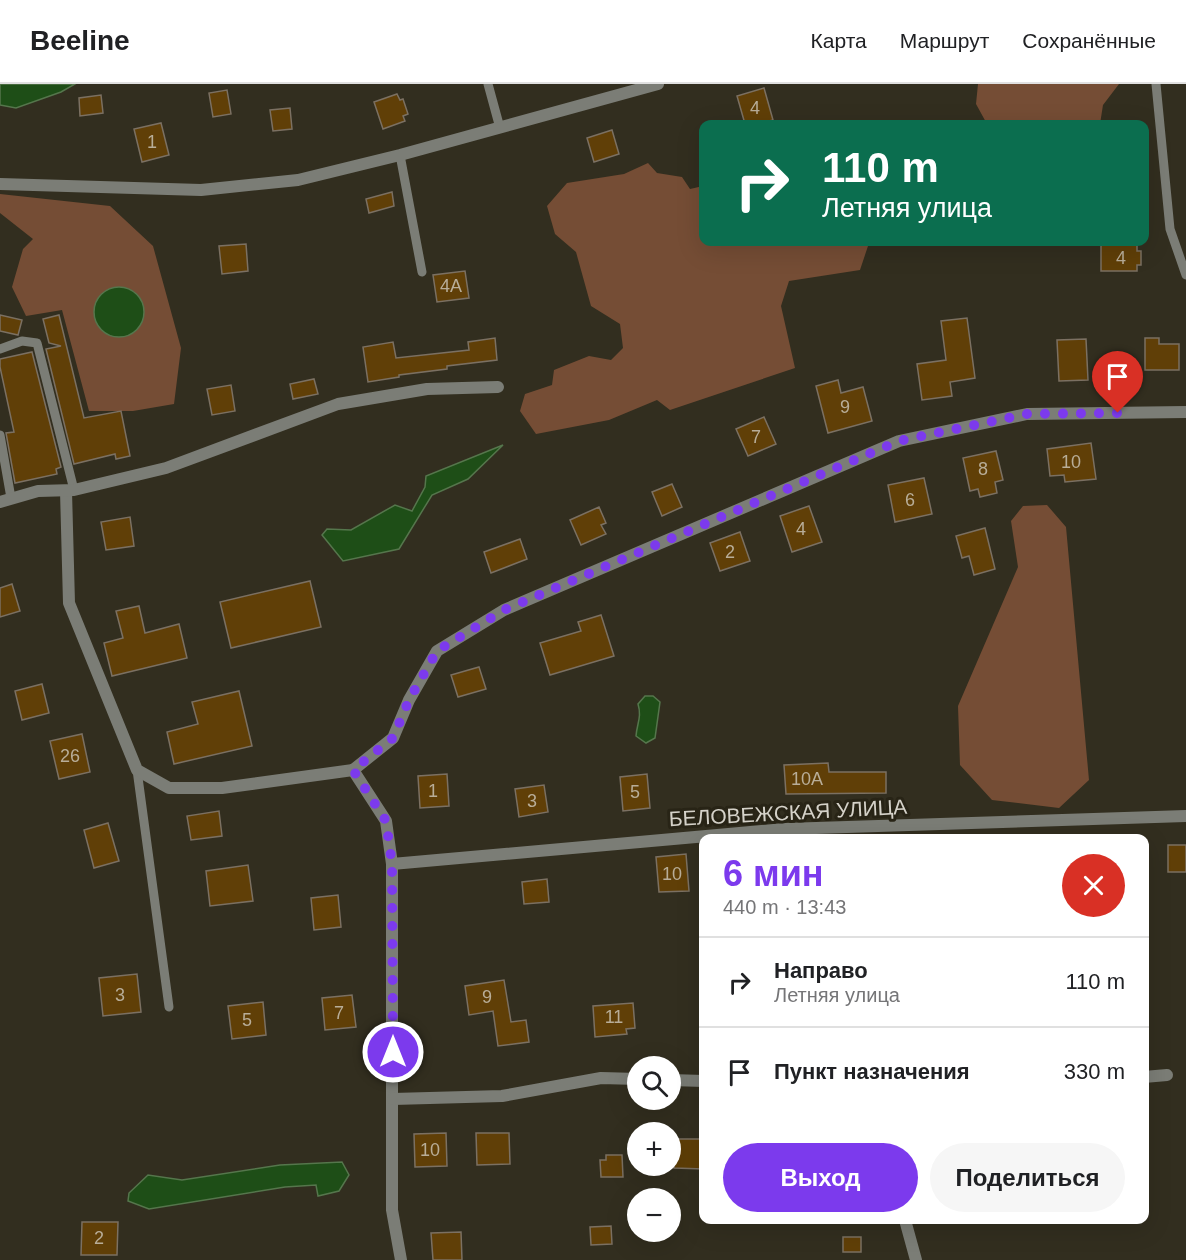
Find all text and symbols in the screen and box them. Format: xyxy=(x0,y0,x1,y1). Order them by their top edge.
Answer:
text: Beeline xyxy=(30,25,130,56)
text: Карта xyxy=(811,29,867,52)
text: Маршрут xyxy=(900,29,989,52)
text: Сохранённые xyxy=(1022,29,1156,52)
house number: 4 xyxy=(750,98,760,118)
house number: 1 xyxy=(147,132,157,152)
icon: right xyxy=(723,144,801,222)
text: 110 m xyxy=(822,144,939,191)
text: Летняя улица xyxy=(822,193,992,223)
house number: 4 xyxy=(1116,248,1126,268)
house number: 4А xyxy=(440,276,462,296)
pin xyxy=(1092,351,1143,413)
icon: arrive xyxy=(1101,360,1134,393)
house number: 9 xyxy=(840,397,850,417)
house number: 7 xyxy=(751,427,761,447)
house number: 10 xyxy=(1061,452,1081,472)
house number: 8 xyxy=(978,459,988,479)
house number: 6 xyxy=(905,490,915,510)
house number: 4 xyxy=(796,519,806,539)
house number: 2 xyxy=(725,542,735,562)
house number: 26 xyxy=(60,746,80,766)
house number: 10А xyxy=(791,769,823,789)
house number: 1 xyxy=(428,781,438,801)
house number: 5 xyxy=(630,782,640,802)
house number: 3 xyxy=(527,791,537,811)
street label: БЕЛОВЕЖСКАЯ УЛИЦА xyxy=(668,795,908,830)
text: 6 мин xyxy=(723,853,824,894)
button: close xyxy=(1062,854,1125,917)
house number: 10 xyxy=(662,864,682,884)
text: 440 m · 13:43 xyxy=(723,896,846,918)
text: Направо xyxy=(774,958,868,983)
icon: right xyxy=(723,966,756,999)
text: 110 m xyxy=(1065,969,1125,994)
text: Летняя улица xyxy=(774,984,900,1006)
house number: 3 xyxy=(115,985,125,1005)
house number: 9 xyxy=(482,987,492,1007)
house number: 7 xyxy=(334,1003,344,1023)
house number: 11 xyxy=(605,1007,623,1027)
house number: 5 xyxy=(242,1010,252,1030)
position arrow xyxy=(361,1020,425,1084)
map controls xyxy=(627,1056,681,1242)
button: search xyxy=(627,1056,681,1110)
icon: arrive xyxy=(723,1056,756,1089)
text: Пункт назначения xyxy=(774,1059,970,1084)
text: 330 m xyxy=(1064,1059,1125,1084)
button: + xyxy=(627,1122,681,1176)
house number: 10 xyxy=(420,1140,440,1160)
button: Выход xyxy=(723,1143,918,1212)
button: Поделиться xyxy=(930,1143,1125,1212)
button: − xyxy=(627,1188,681,1242)
house number: 2 xyxy=(94,1228,104,1248)

